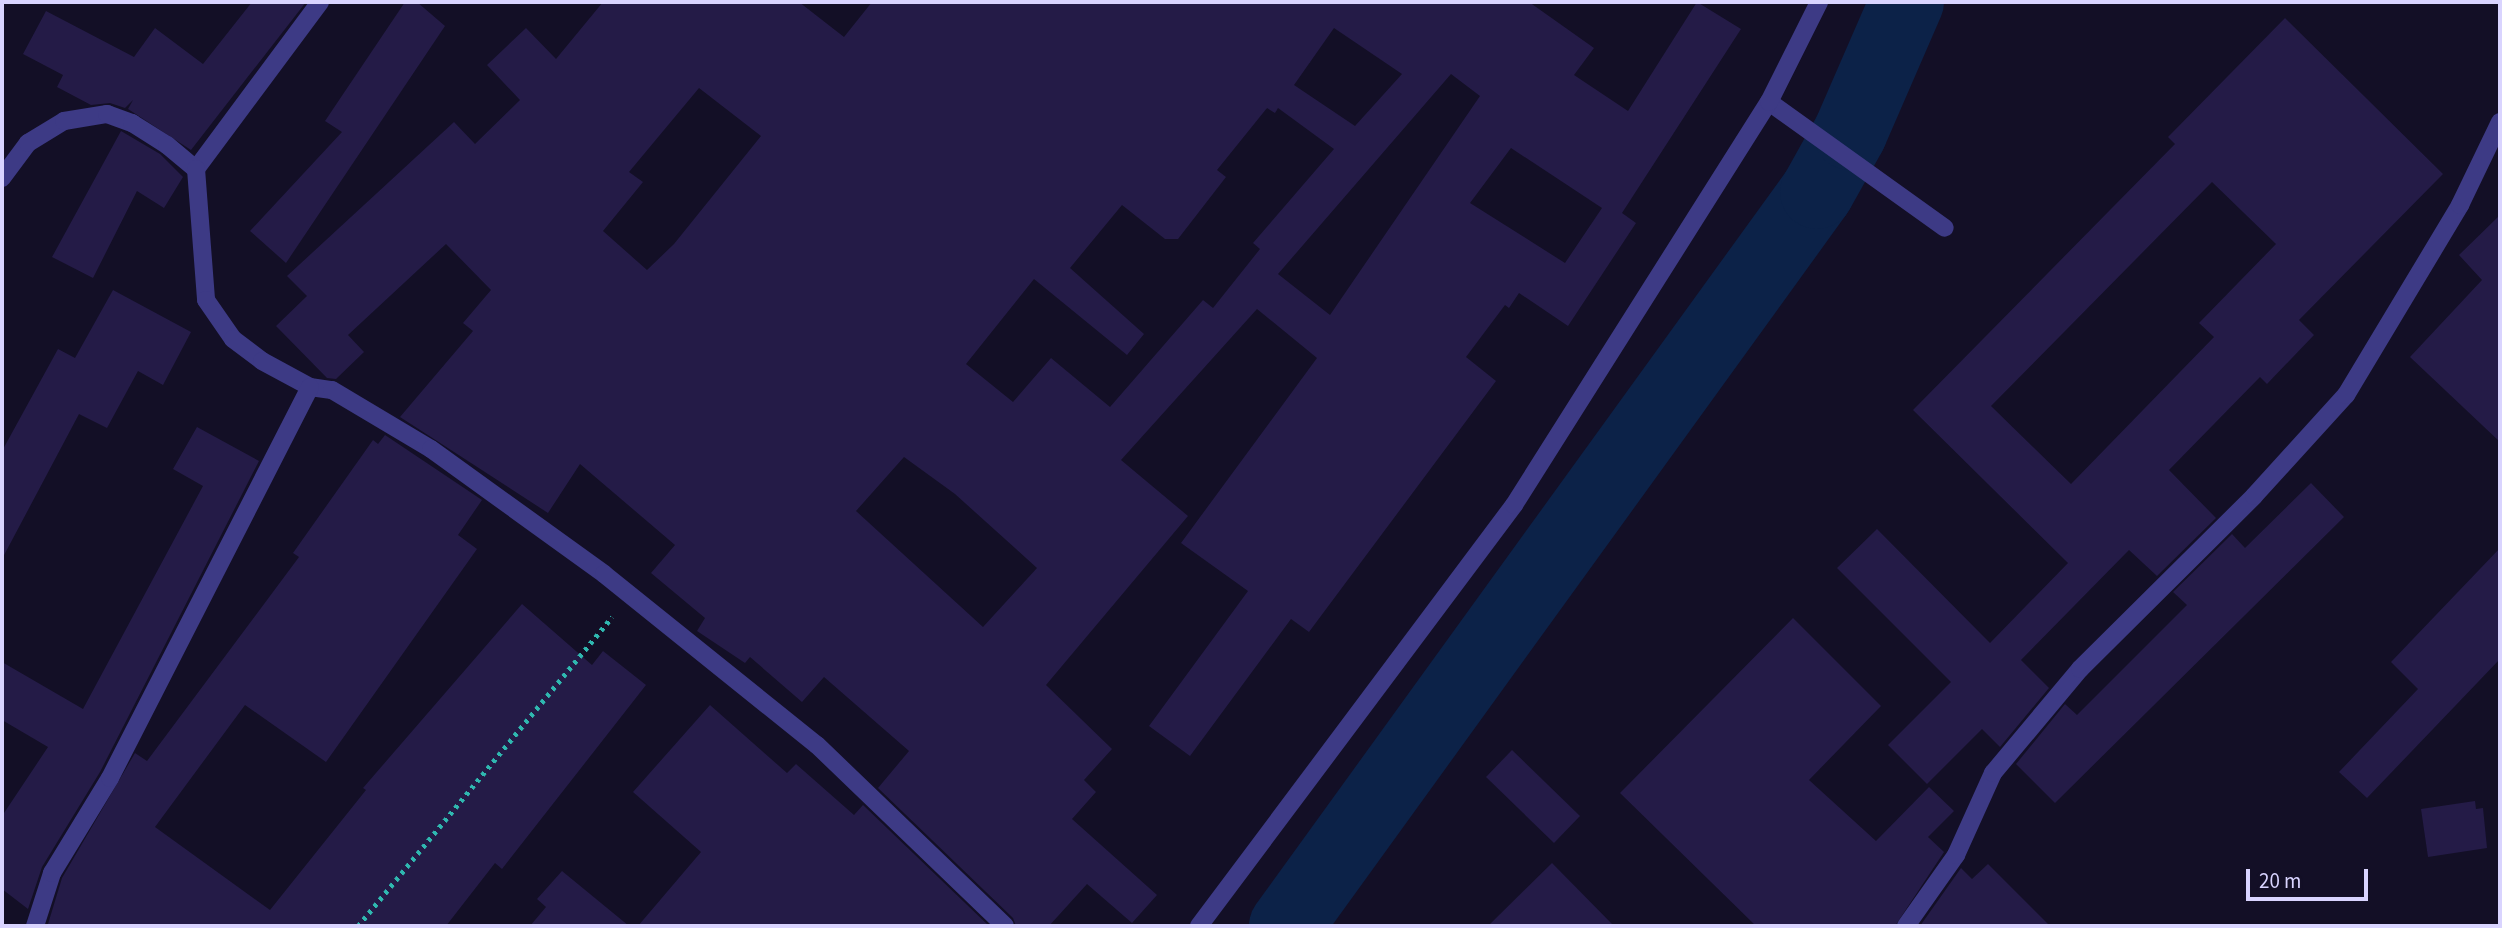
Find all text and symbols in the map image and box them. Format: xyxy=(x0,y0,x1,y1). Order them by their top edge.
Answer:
scale bar xyxy=(2250,855,2372,899)
text: 20 m xyxy=(2259,866,2301,896)

